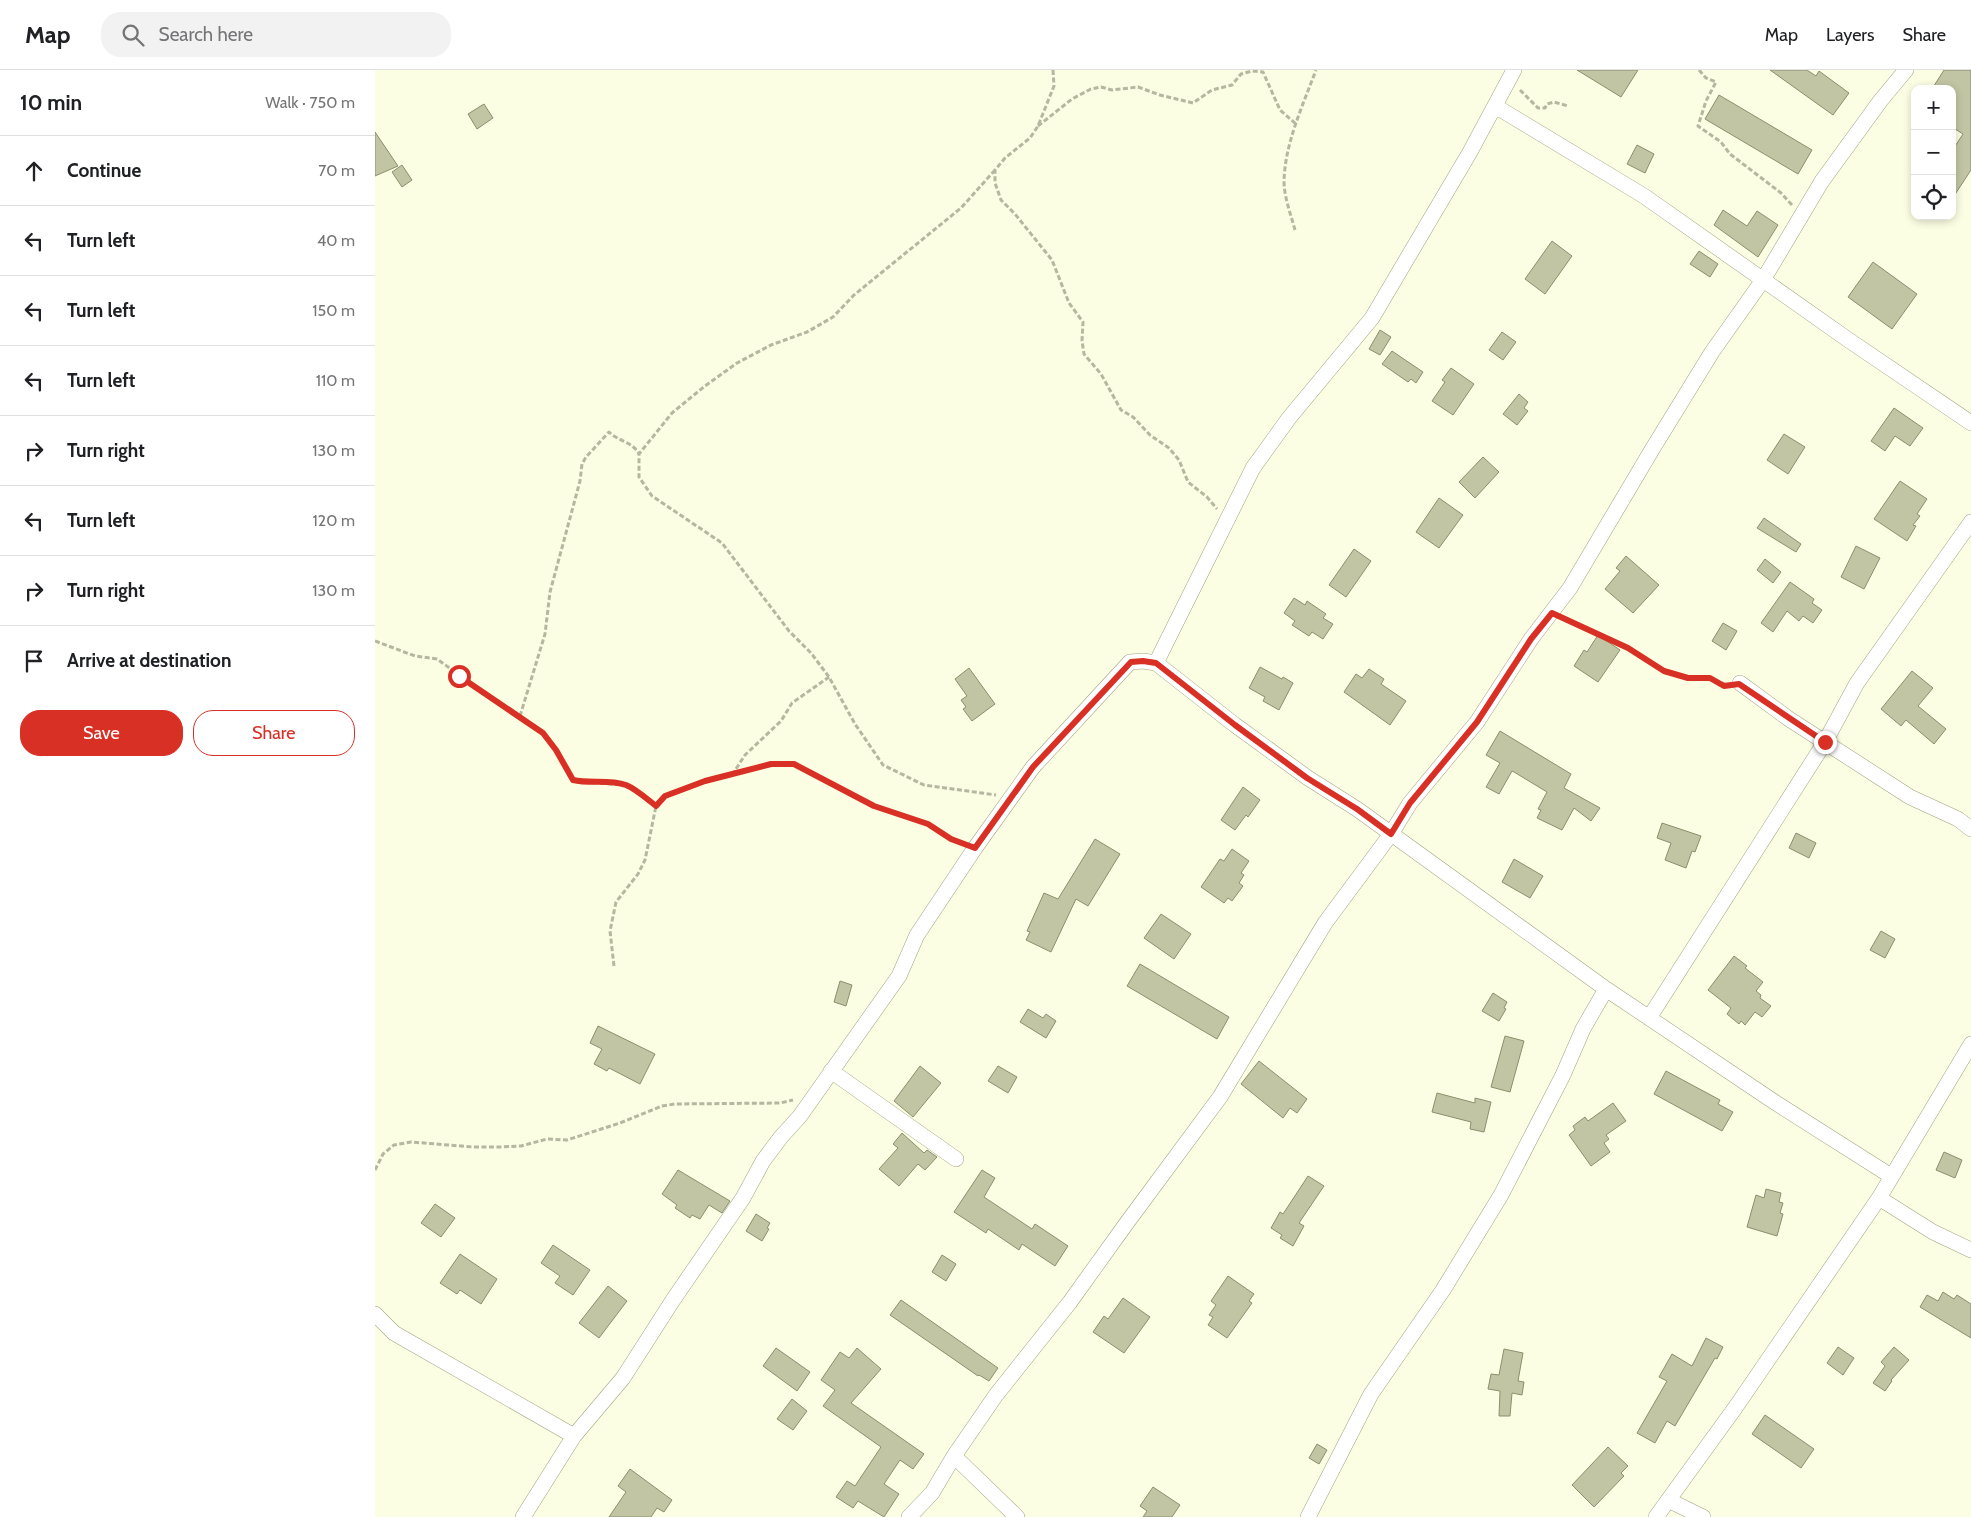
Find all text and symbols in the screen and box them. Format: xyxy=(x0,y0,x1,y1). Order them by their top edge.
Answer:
search box xyxy=(101,12,451,57)
text: Map xyxy=(25,20,71,49)
icon: search xyxy=(119,21,147,49)
text: Search here xyxy=(159,23,253,46)
text: Map xyxy=(1765,24,1798,46)
text: Layers xyxy=(1826,24,1875,46)
text: Share xyxy=(1903,24,1946,46)
map controls xyxy=(1911,85,1956,220)
button: + xyxy=(1911,85,1956,130)
text: 10 min xyxy=(20,90,82,115)
text: Walk · 750 m xyxy=(265,93,355,112)
button: − xyxy=(1911,130,1956,175)
icon: ahead xyxy=(20,157,48,185)
text: Continue xyxy=(67,159,141,182)
text: 70 m xyxy=(318,161,355,180)
button: locate xyxy=(1911,175,1956,220)
icon: left xyxy=(20,227,48,255)
text: Turn left xyxy=(67,229,135,252)
text: 40 m xyxy=(317,231,355,250)
icon: left xyxy=(20,297,48,325)
text: Turn left xyxy=(67,299,135,322)
text: 150 m xyxy=(312,301,355,320)
icon: left xyxy=(20,367,48,395)
text: Turn left xyxy=(67,369,135,392)
text: 110 m xyxy=(316,371,355,390)
icon: right xyxy=(20,437,48,465)
text: Turn right xyxy=(67,439,145,462)
text: 130 m xyxy=(312,441,355,460)
icon: left xyxy=(20,507,48,535)
text: Turn left xyxy=(67,509,135,532)
text: 120 m xyxy=(313,511,355,530)
icon: right xyxy=(20,577,48,605)
text: Turn right xyxy=(67,579,145,602)
text: 130 m xyxy=(312,581,355,600)
icon: arrive xyxy=(20,647,48,675)
text: Arrive at destination xyxy=(67,649,231,672)
route start xyxy=(448,665,471,688)
button: Save xyxy=(20,710,183,756)
button: Share xyxy=(193,710,355,756)
route end xyxy=(1814,731,1837,754)

